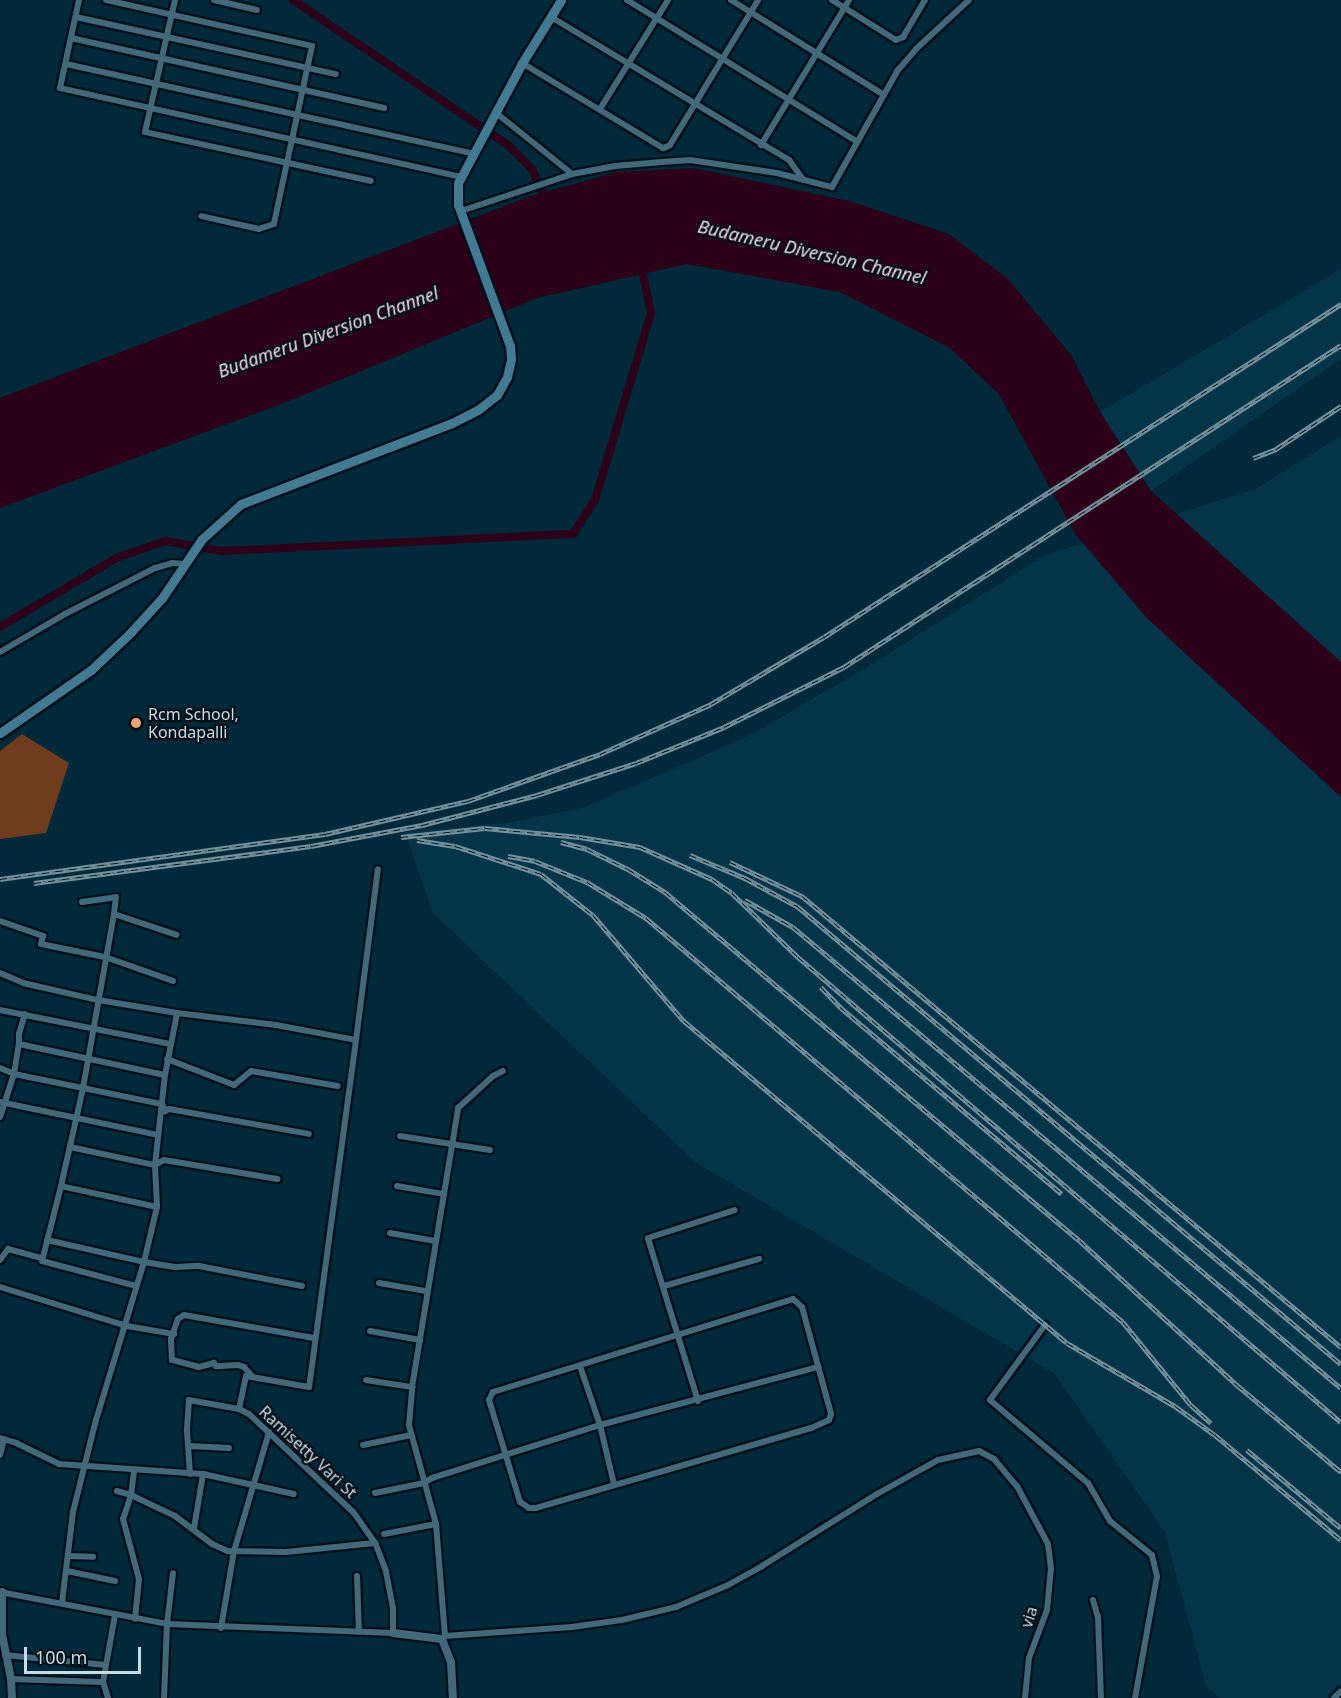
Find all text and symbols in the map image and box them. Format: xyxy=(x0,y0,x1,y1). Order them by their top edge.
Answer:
water label: Budameru Diversion Channel xyxy=(696,215,928,289)
water label: Budameru Diversion Channel xyxy=(215,282,441,382)
place label: Rcm School, Kondapalli xyxy=(148,704,239,742)
marker: Rcm School, Kondapalli xyxy=(129,716,143,730)
street label: Ramisetty Vari St xyxy=(255,1402,361,1502)
street label: via xyxy=(1017,1604,1041,1630)
scale bar xyxy=(27,1635,144,1673)
text: 100 m xyxy=(35,1645,87,1669)

